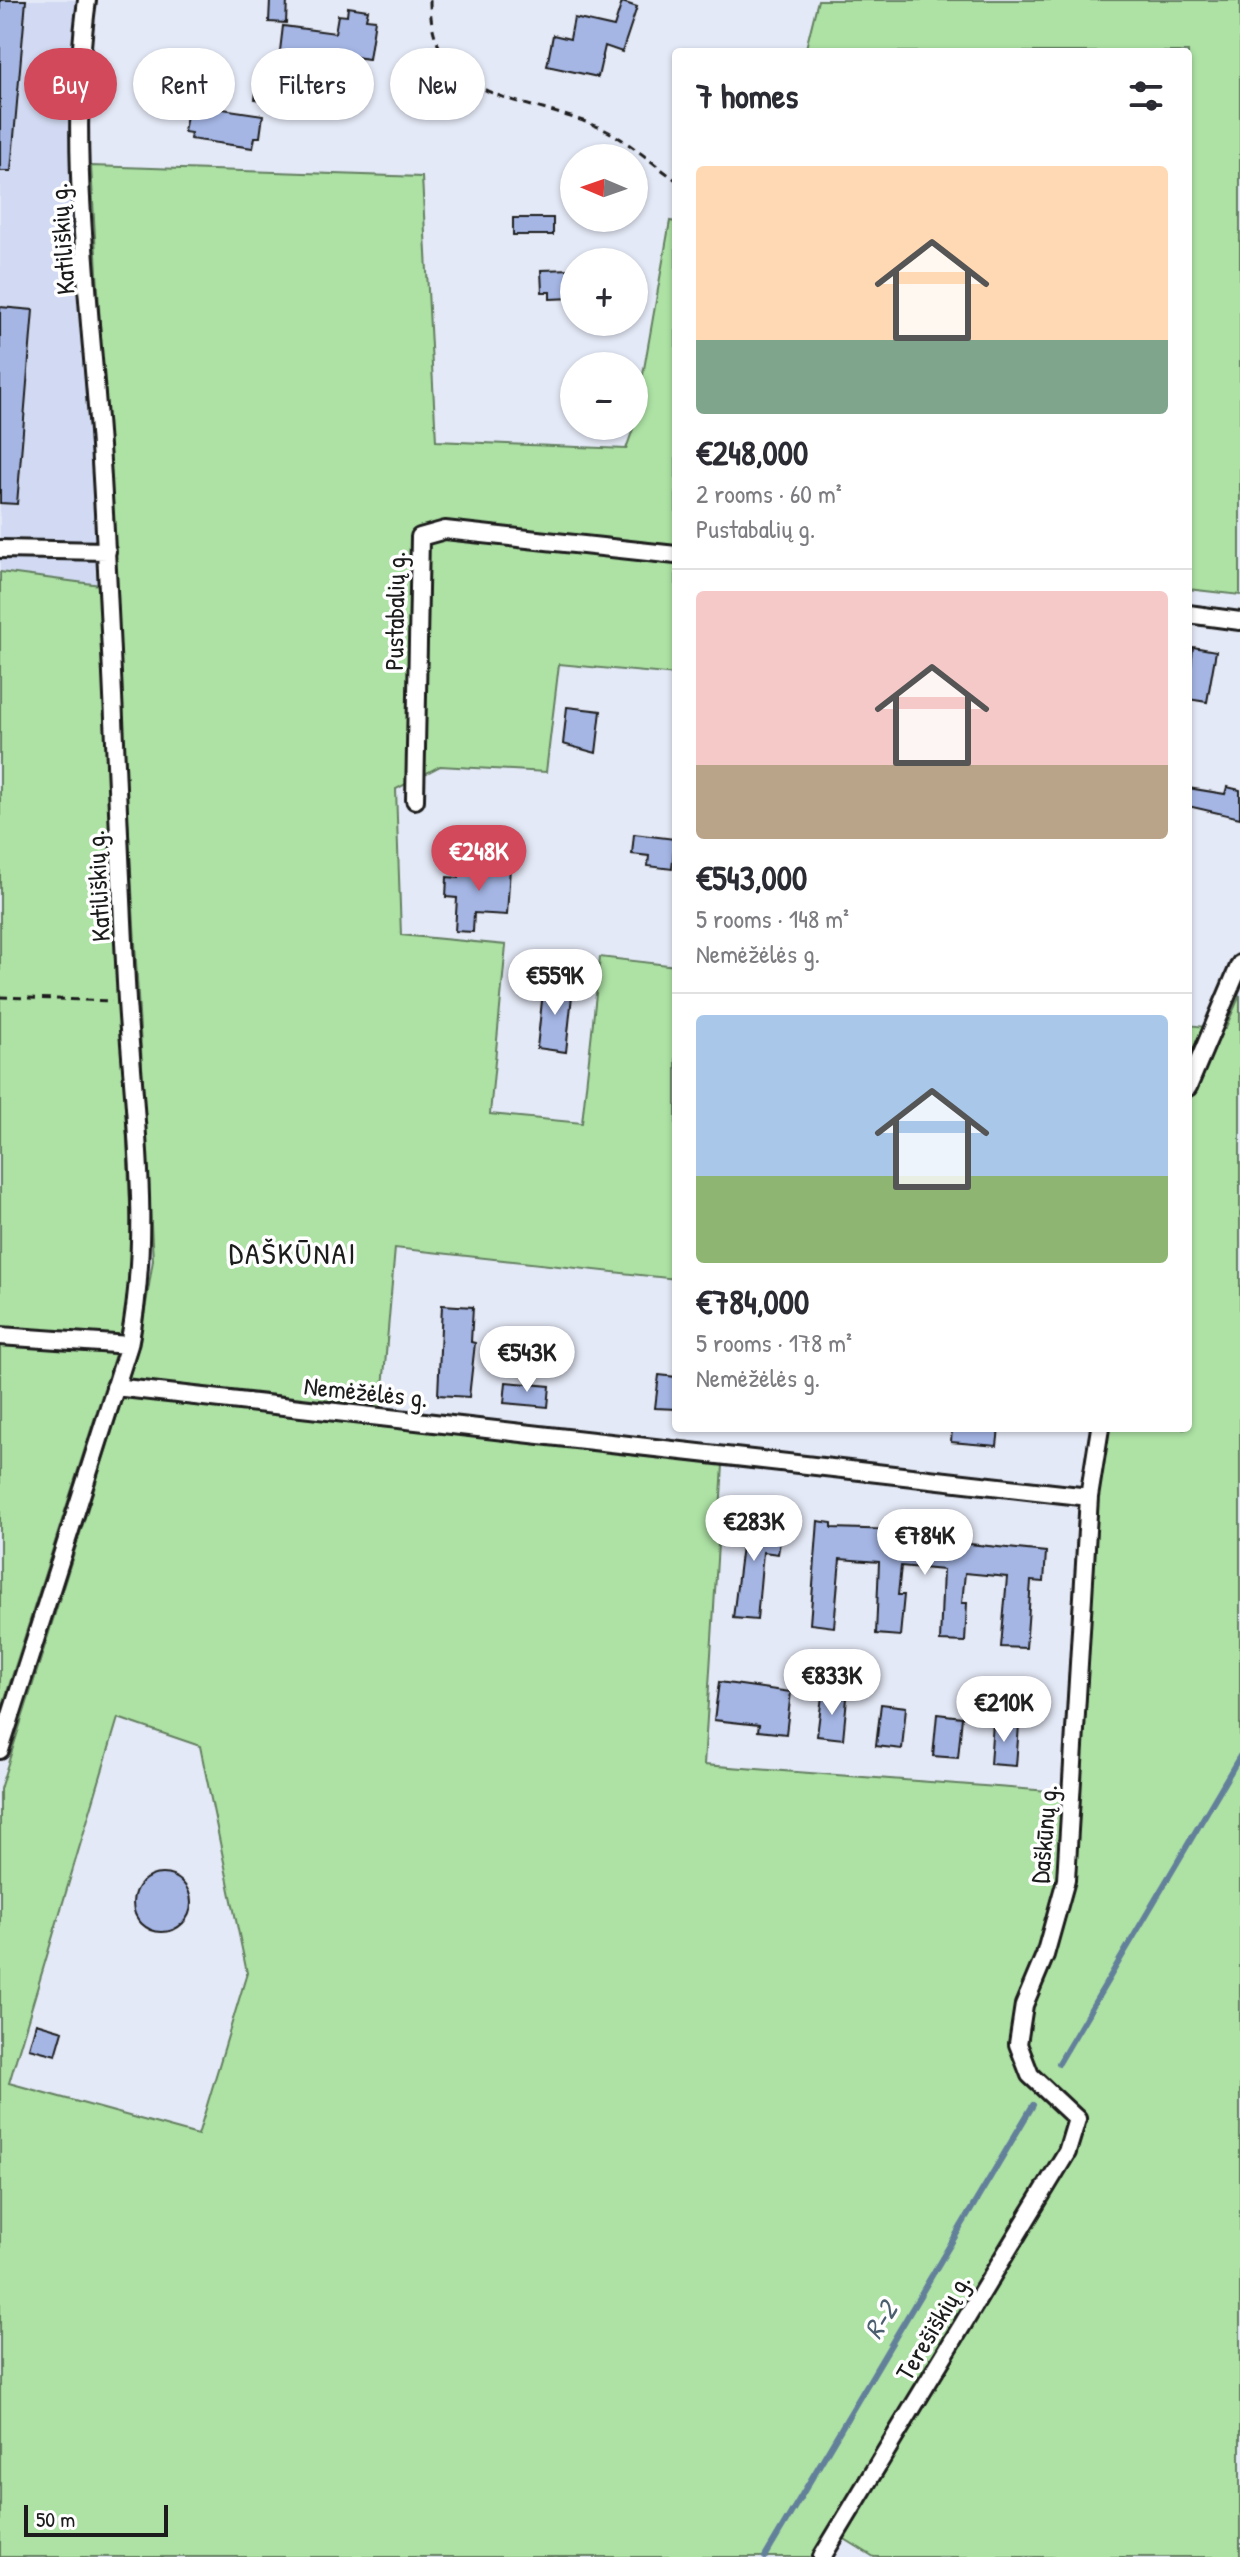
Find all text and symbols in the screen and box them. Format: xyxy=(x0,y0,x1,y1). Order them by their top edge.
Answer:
chip: Buy xyxy=(24,48,117,120)
chip: Rent xyxy=(133,48,235,120)
chip: Filters xyxy=(251,48,374,120)
chip: New xyxy=(390,48,485,120)
text: 7 homes xyxy=(696,73,798,119)
icon: filters xyxy=(1124,74,1168,118)
north arrow xyxy=(560,144,648,232)
map controls xyxy=(560,144,648,440)
street label: Katiliškių g. xyxy=(40,182,83,296)
icon: home xyxy=(860,218,1004,362)
button: + xyxy=(560,248,648,336)
button: − xyxy=(560,352,648,440)
text: €248,000 xyxy=(696,430,808,476)
text: 2 rooms · 60 m² xyxy=(696,476,842,511)
text: Pustabalių g. xyxy=(696,511,815,546)
street label: Pustabalių g. xyxy=(376,551,413,671)
icon: home xyxy=(860,643,1004,787)
pin: €248K xyxy=(423,825,535,893)
street label: Katiliškių g. xyxy=(77,829,118,943)
text: €248K xyxy=(449,833,509,868)
text: €543,000 xyxy=(696,855,807,901)
text: 5 rooms · 148 m² xyxy=(696,901,849,936)
text: Nemėžėlės g. xyxy=(696,936,820,971)
pin: €559K xyxy=(499,949,611,1017)
text: €559K xyxy=(526,957,584,992)
icon: home xyxy=(860,1067,1004,1211)
district label: DAŠKŪNAI xyxy=(229,1233,357,1273)
text: €784,000 xyxy=(696,1279,809,1325)
text: 5 rooms · 178 m² xyxy=(696,1325,852,1360)
pin: €543K xyxy=(471,1326,583,1394)
text: €543K xyxy=(498,1334,556,1369)
text: Nemėžėlės g. xyxy=(696,1360,820,1395)
street label: Nemėžėlės g. xyxy=(303,1368,430,1415)
pin: €283K xyxy=(698,1495,810,1563)
text: €283K xyxy=(723,1503,785,1538)
pin: €784K xyxy=(869,1509,981,1577)
text: €784K xyxy=(895,1517,955,1552)
pin: €833K xyxy=(776,1649,888,1717)
text: €833K xyxy=(802,1657,862,1692)
pin: €210K xyxy=(948,1676,1060,1744)
text: €210K xyxy=(974,1684,1034,1719)
street label: Daškūnų g. xyxy=(1022,1783,1065,1885)
street label: Terešiškių g. xyxy=(887,2267,978,2387)
water label: R-2 xyxy=(854,2292,907,2346)
scale bar xyxy=(24,2501,168,2537)
text: 50 m xyxy=(36,2504,75,2534)

